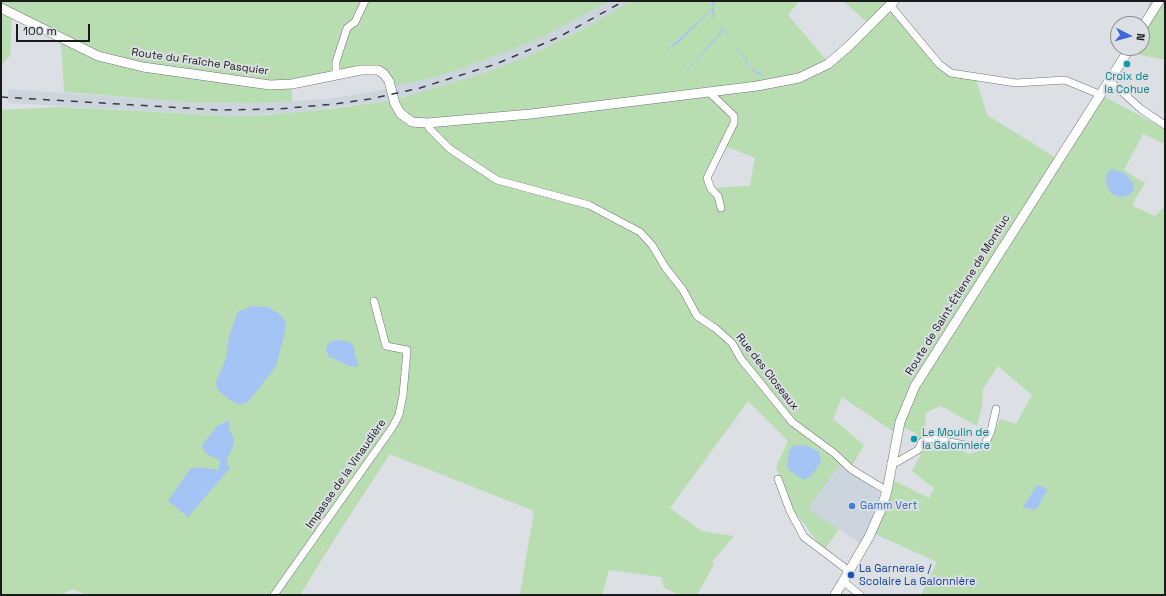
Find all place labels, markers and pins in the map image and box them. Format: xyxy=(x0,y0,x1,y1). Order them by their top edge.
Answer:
marker: Croix de la Cohue xyxy=(1122,59,1132,69)
place label: Croix de la Cohue xyxy=(1104,70,1150,96)
place label: Le Moulin de la Galonniere xyxy=(922,426,990,452)
marker: Le Moulin de la Galonniere xyxy=(909,434,919,444)
place label: Gamm Vert xyxy=(860,499,917,513)
marker: Gamm Vert xyxy=(847,501,857,511)
place label: La Garneraie / Scolaire La Galonnière xyxy=(859,562,976,588)
marker: La Garneraie / Scolaire La Galonnière xyxy=(846,570,856,580)

